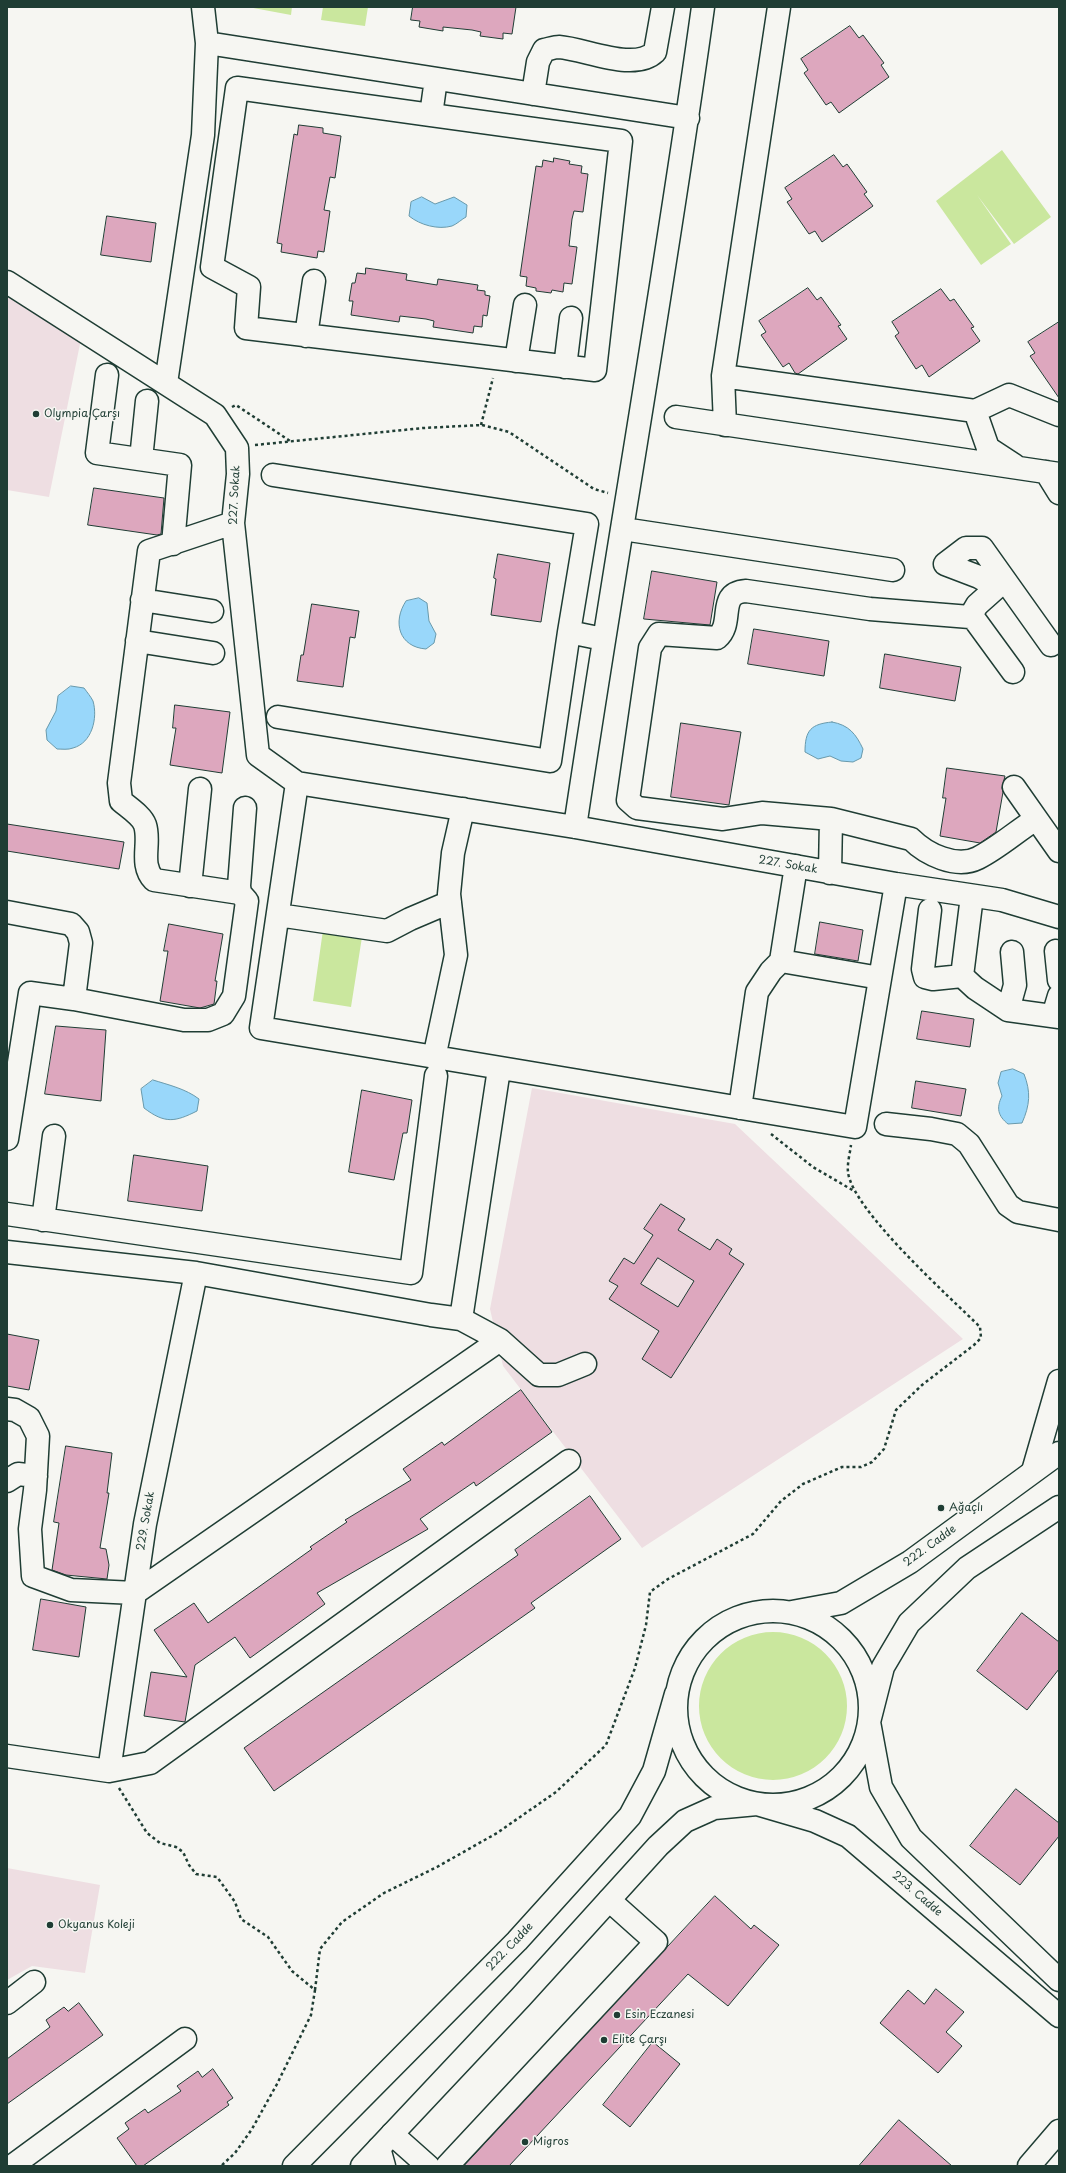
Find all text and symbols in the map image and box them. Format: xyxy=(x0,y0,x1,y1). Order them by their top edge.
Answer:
place label: Olympia Çarşı xyxy=(44,407,120,421)
marker: Olympia Çarşı xyxy=(31,409,41,419)
street label: 227. Sokak xyxy=(227,465,243,525)
street label: 227. Sokak xyxy=(757,853,819,877)
street label: 229. Sokak xyxy=(134,1490,158,1552)
place label: Ağaçlı xyxy=(949,1501,983,1515)
marker: Ağaçlı xyxy=(936,1503,946,1513)
street label: 222. Cadde xyxy=(901,1523,959,1569)
street label: 223. Cadde xyxy=(889,1869,945,1919)
place label: Okyanus Koleji xyxy=(58,1918,135,1932)
marker: Okyanus Koleji xyxy=(45,1920,55,1930)
street label: 222. Cadde xyxy=(484,1920,536,1974)
place label: Esin Eczanesi xyxy=(625,2008,694,2022)
marker: Esin Eczanesi xyxy=(612,2010,622,2020)
place label: Elite Çarşı xyxy=(612,2033,667,2047)
marker: Elite Çarşı xyxy=(599,2035,609,2045)
place label: Migros xyxy=(533,2135,569,2149)
marker: Migros xyxy=(520,2137,530,2147)

